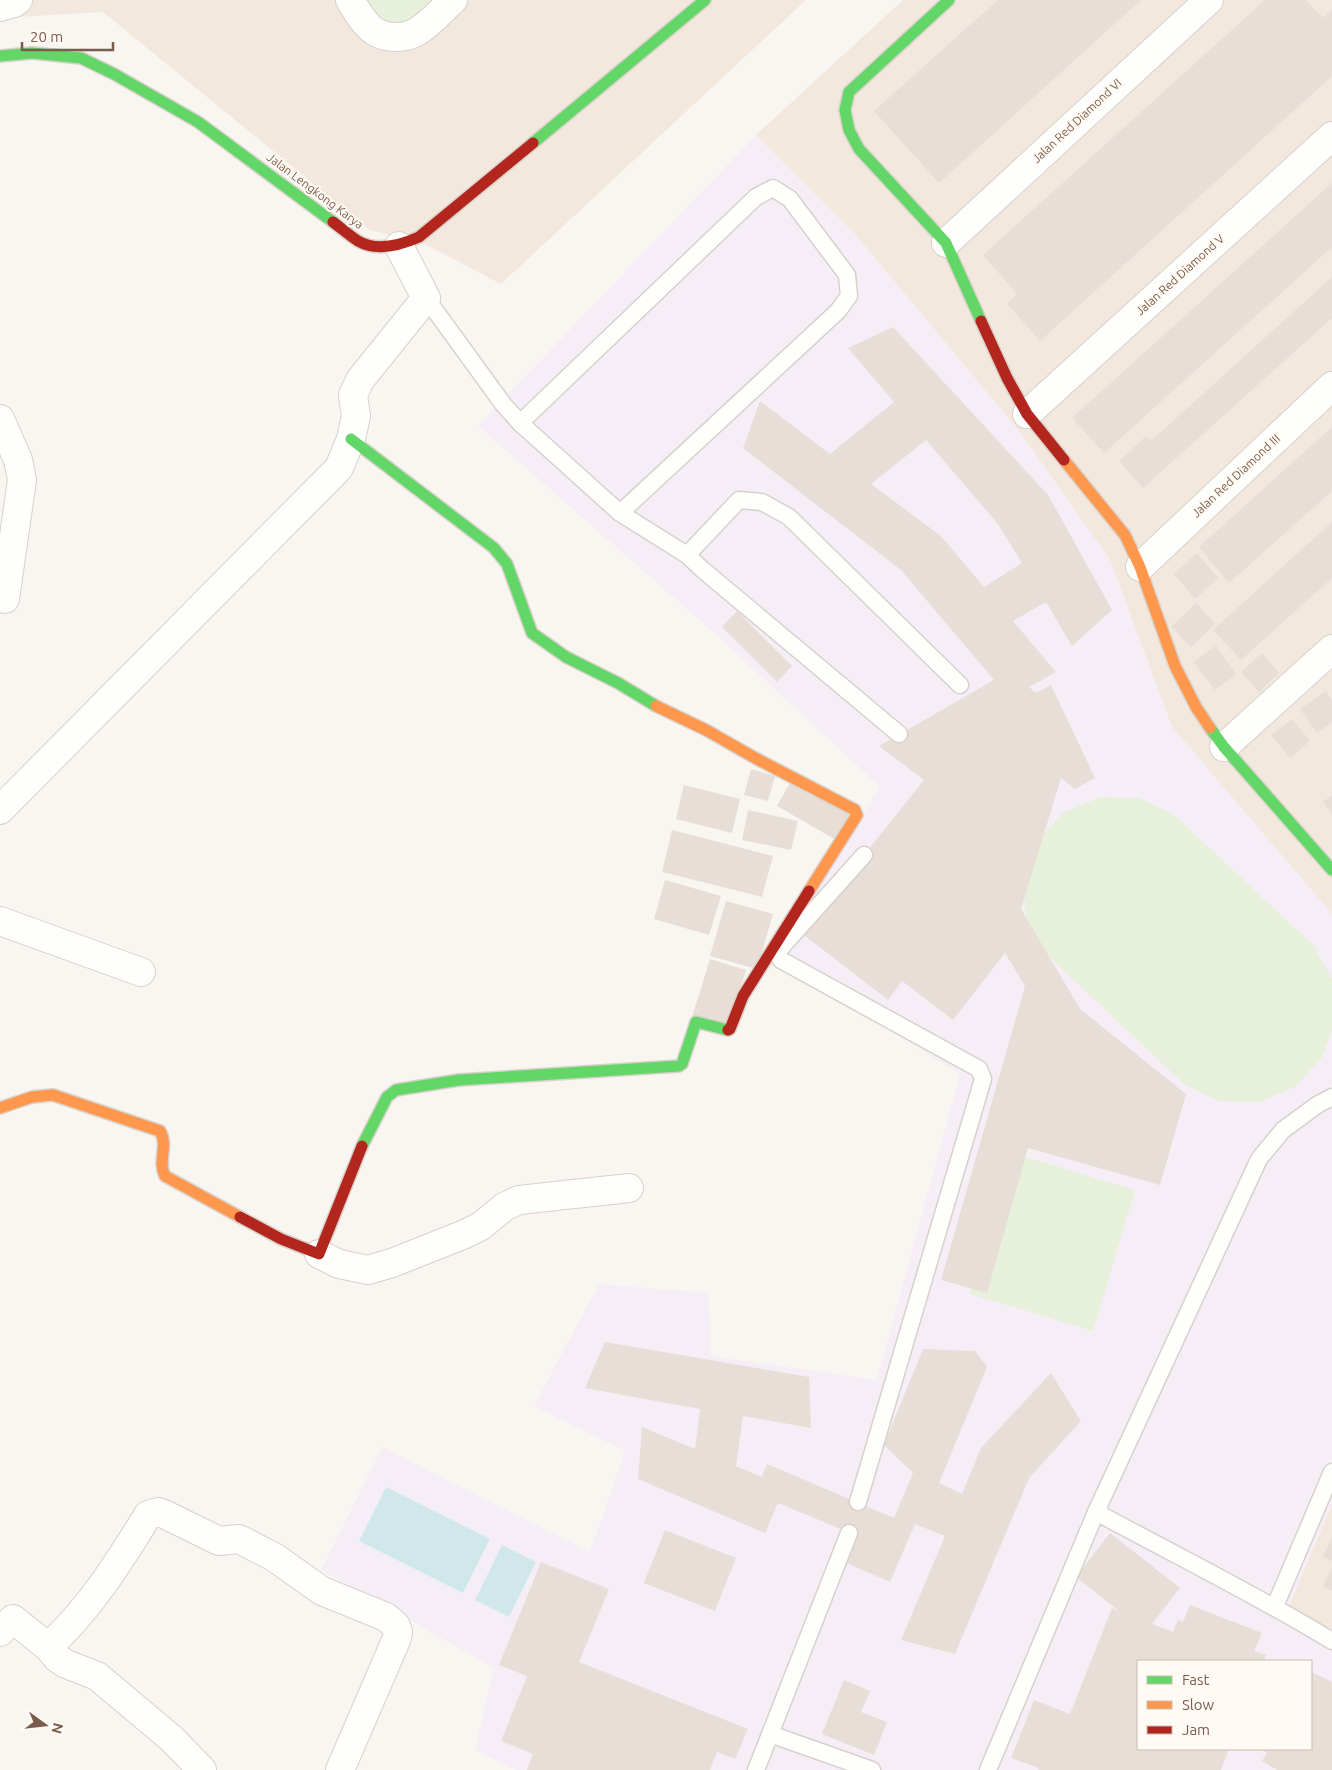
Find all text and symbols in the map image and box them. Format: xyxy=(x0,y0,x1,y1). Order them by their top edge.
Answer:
scale bar xyxy=(22,20,114,52)
text: 20 m xyxy=(30,28,63,45)
street label: Jalan Red Diamond VI xyxy=(1029,76,1124,165)
street label: Jalan Lengkong Karya xyxy=(265,150,366,231)
street label: Jalan Red Diamond V xyxy=(1133,231,1227,318)
street label: Jalan Red Diamond III xyxy=(1189,431,1282,520)
legend xyxy=(1137,1660,1312,1750)
text: Fast xyxy=(1182,1671,1210,1688)
text: Slow xyxy=(1182,1696,1215,1713)
north arrow xyxy=(20,1700,70,1750)
text: N xyxy=(48,1721,67,1735)
text: Jam xyxy=(1182,1721,1210,1738)

